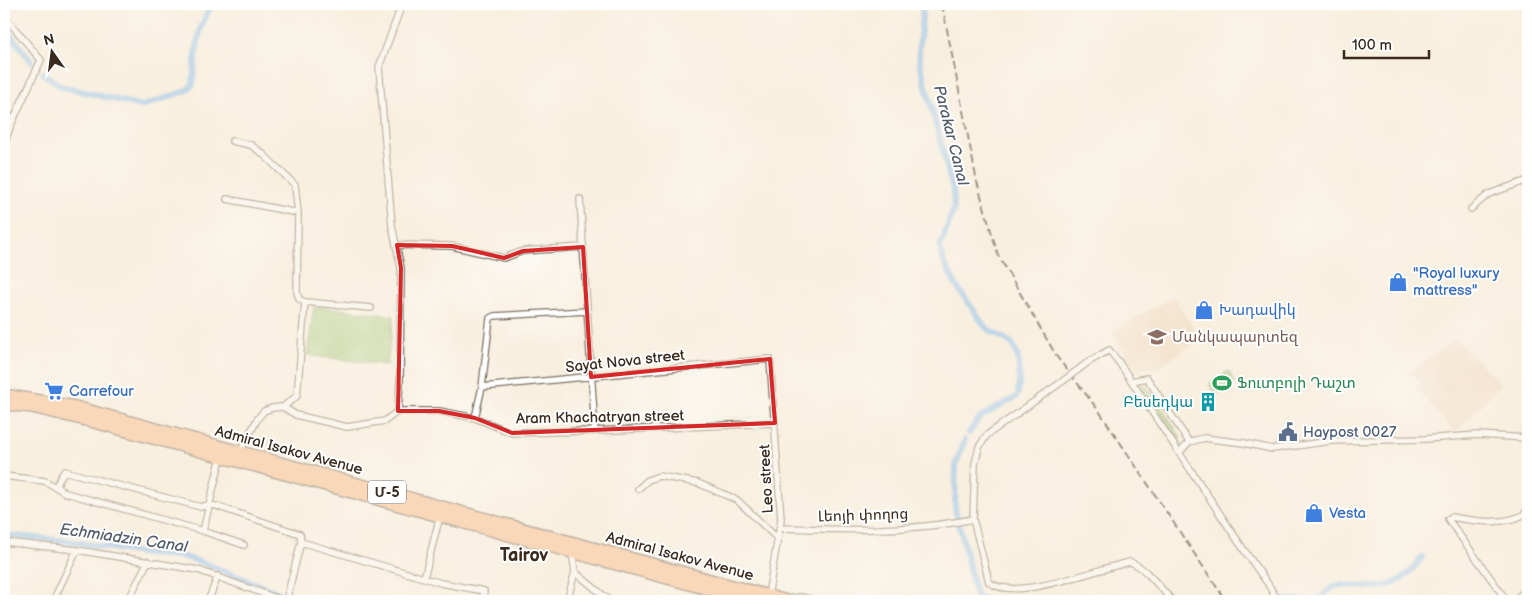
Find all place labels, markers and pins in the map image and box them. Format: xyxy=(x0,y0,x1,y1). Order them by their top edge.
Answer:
place label: "Royal luxury mattress" xyxy=(1413,264,1500,300)
shop icon: "Royal luxury mattress" xyxy=(1387,271,1409,293)
shop icon: Խադավիկ xyxy=(1193,299,1215,321)
place label: Խադավիկ xyxy=(1219,301,1296,320)
school or university icon: Մանկապարտեզ xyxy=(1146,326,1168,348)
place label: Մանկապարտեզ xyxy=(1172,328,1299,347)
sports icon: Ֆուտբոլի Դաշտ xyxy=(1211,372,1233,394)
place label: Ֆուտբոլի Դաշտ xyxy=(1237,374,1356,393)
supermarket icon: Carrefour xyxy=(43,380,65,402)
place label: Carrefour xyxy=(69,382,134,401)
building icon: Բեսեդկա xyxy=(1197,391,1219,413)
place label: Բեսեդկա xyxy=(1123,393,1193,412)
public building icon: Haypost 0027 xyxy=(1277,421,1299,443)
place label: Haypost 0027 xyxy=(1303,423,1397,442)
shop icon: Vesta xyxy=(1303,502,1325,524)
place label: Vesta xyxy=(1329,504,1366,523)

